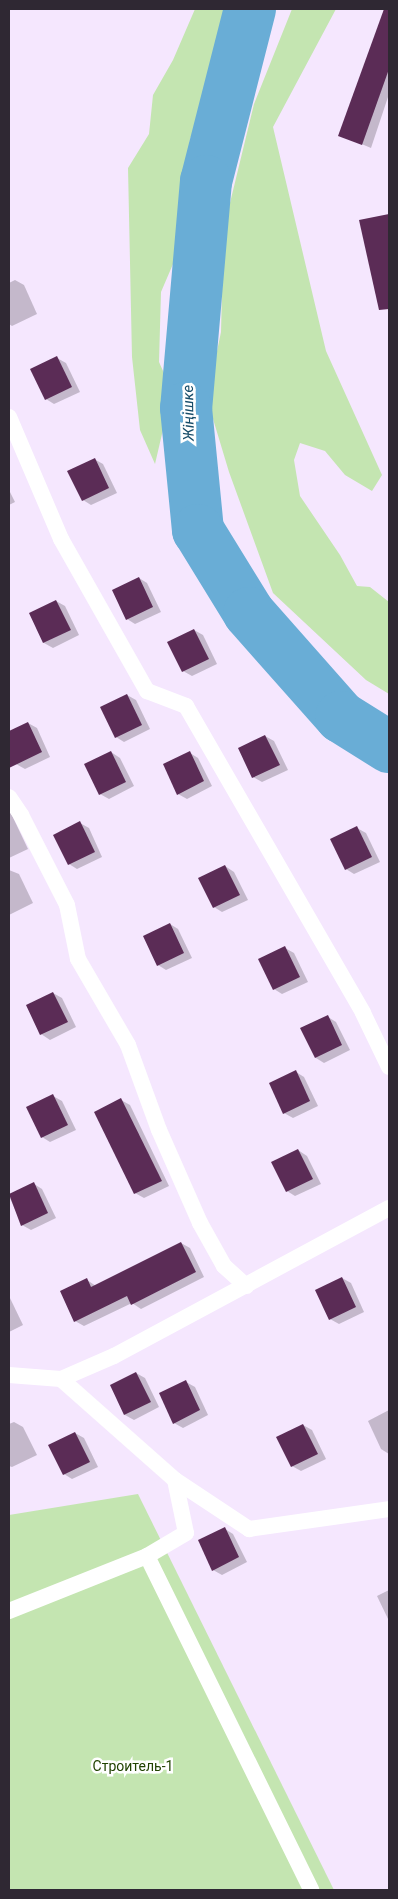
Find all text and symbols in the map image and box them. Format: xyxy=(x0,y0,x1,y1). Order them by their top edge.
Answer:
water label: Жіңішке xyxy=(180,385,198,441)
park label: Строитель-1 xyxy=(93,1758,173,1774)

